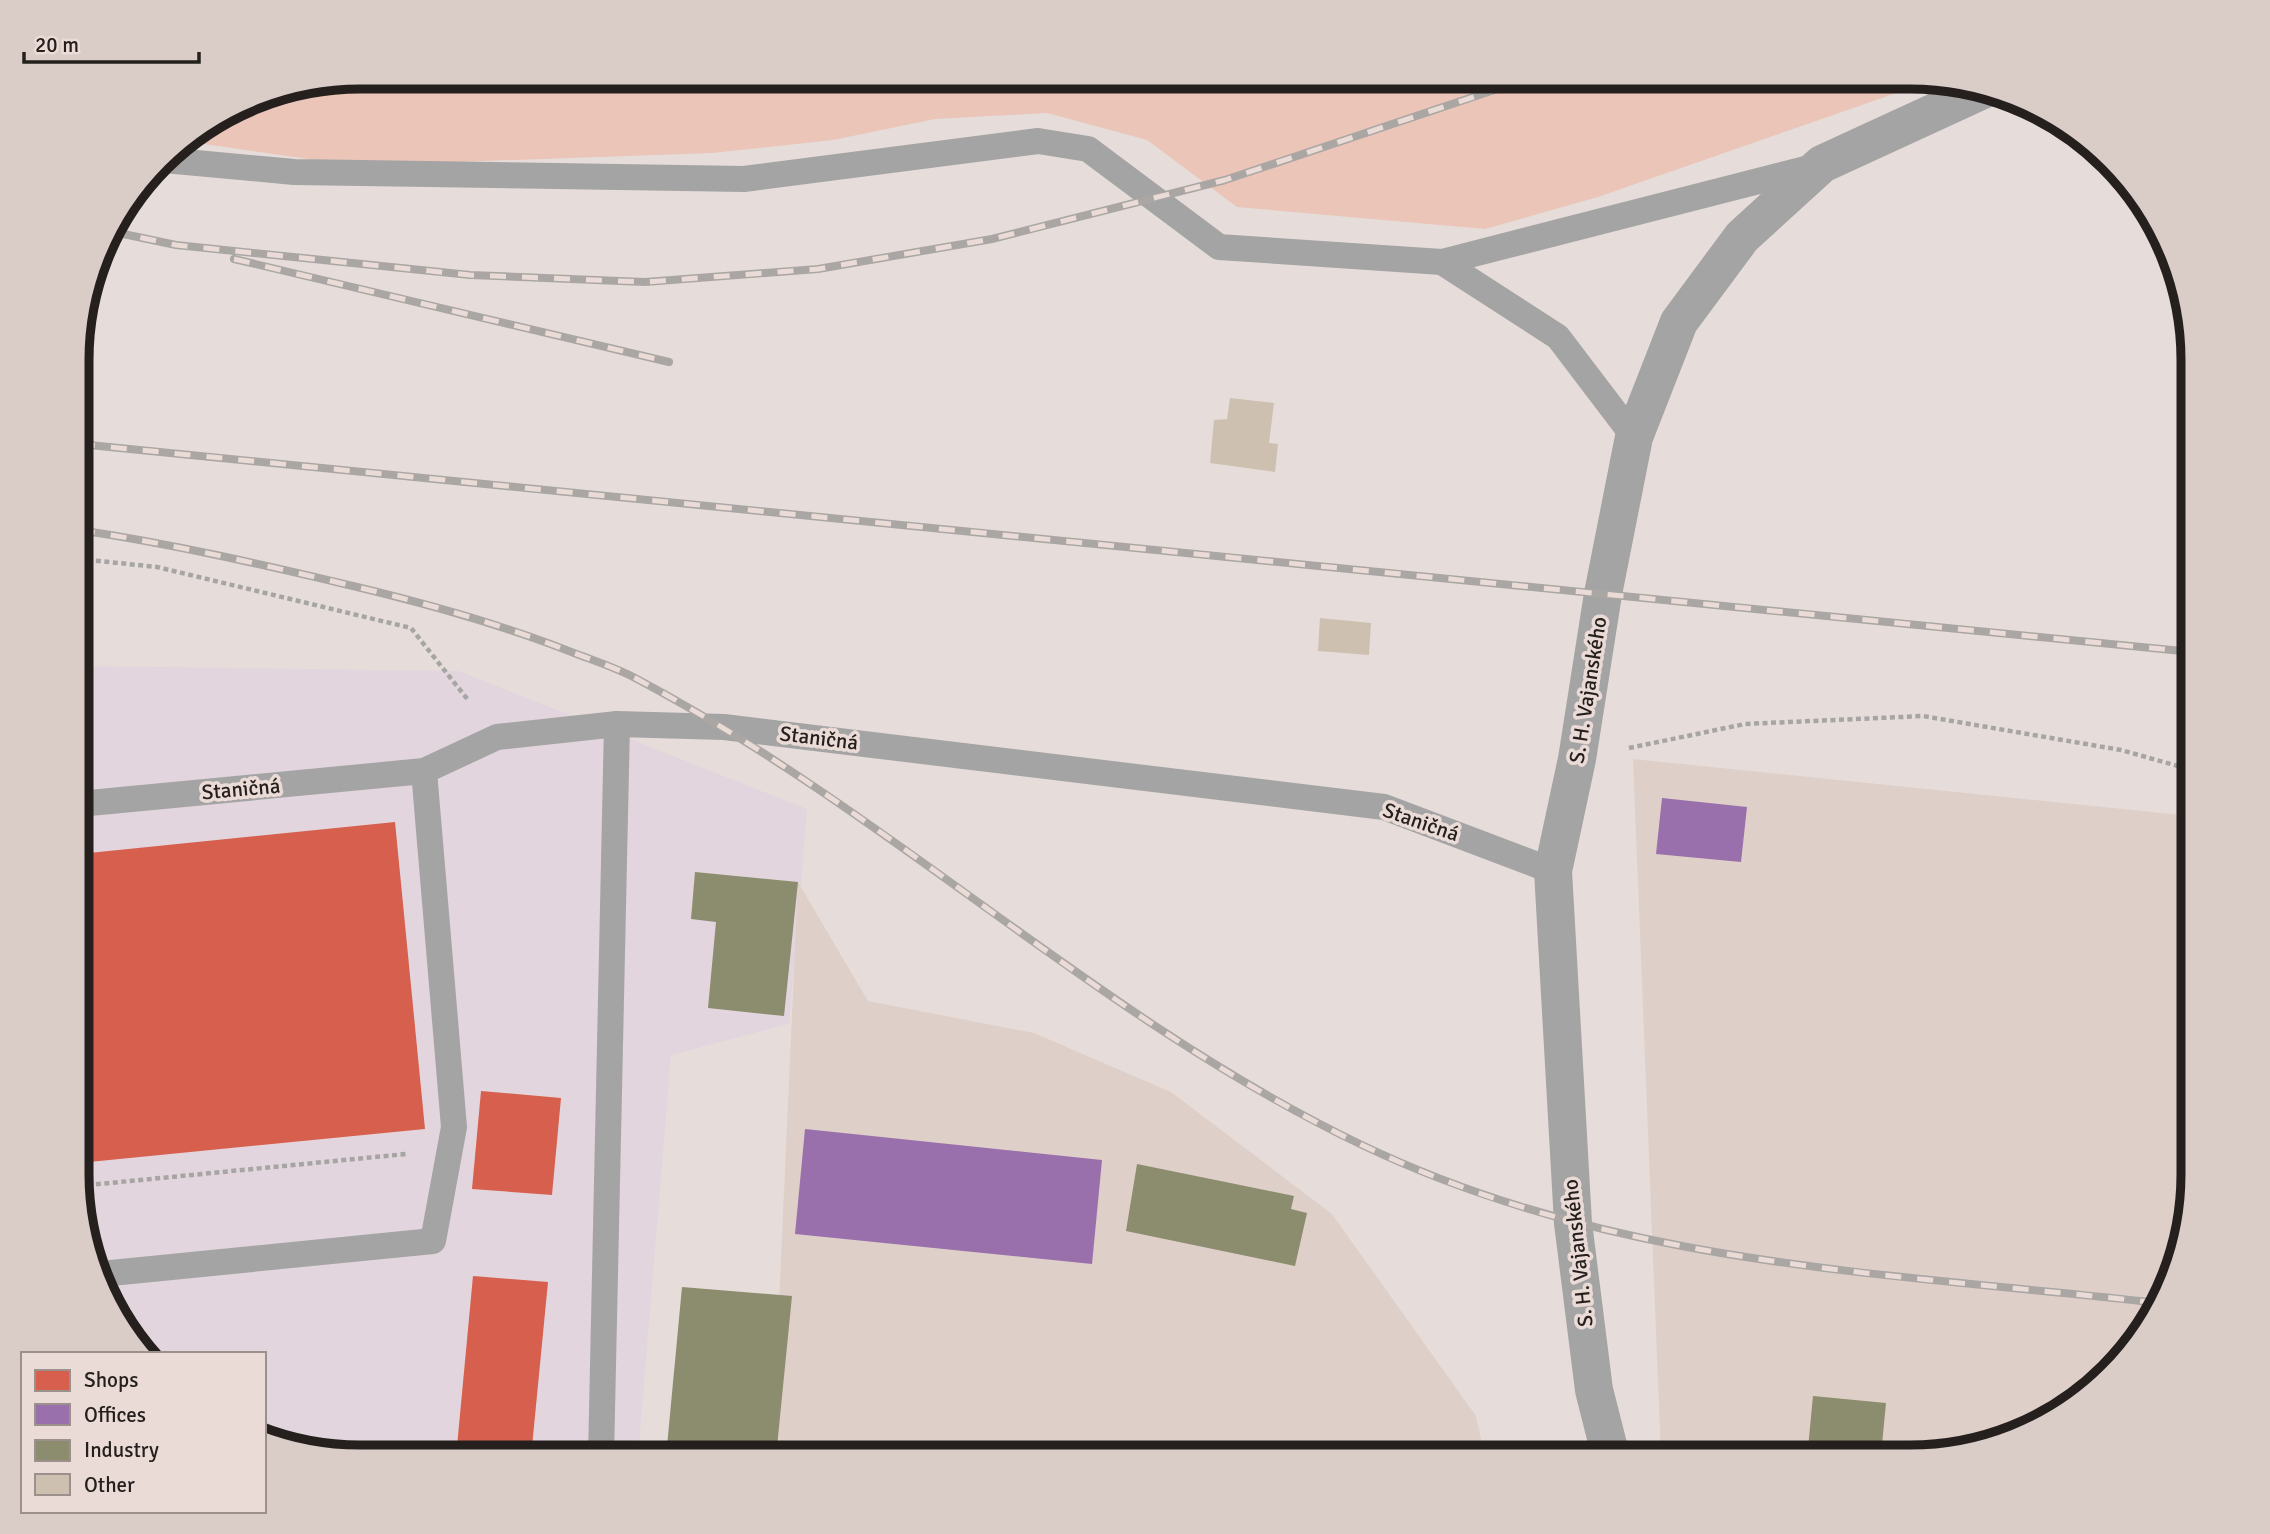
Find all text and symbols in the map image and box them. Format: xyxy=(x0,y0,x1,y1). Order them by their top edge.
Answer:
scale bar xyxy=(24,21,200,65)
text: 20 m xyxy=(35,32,79,58)
street label: S. H. Vajanského xyxy=(1564,615,1612,765)
street label: Staničná xyxy=(778,720,860,756)
street label: Staničná xyxy=(201,773,281,805)
street label: Staničná xyxy=(1380,797,1462,847)
street label: S. H. Vajanského xyxy=(1557,1178,1599,1328)
legend xyxy=(21,1352,266,1513)
text: Shops xyxy=(84,1367,138,1393)
text: Offices xyxy=(84,1402,146,1428)
text: Industry xyxy=(84,1437,159,1463)
text: Other xyxy=(84,1472,135,1498)

